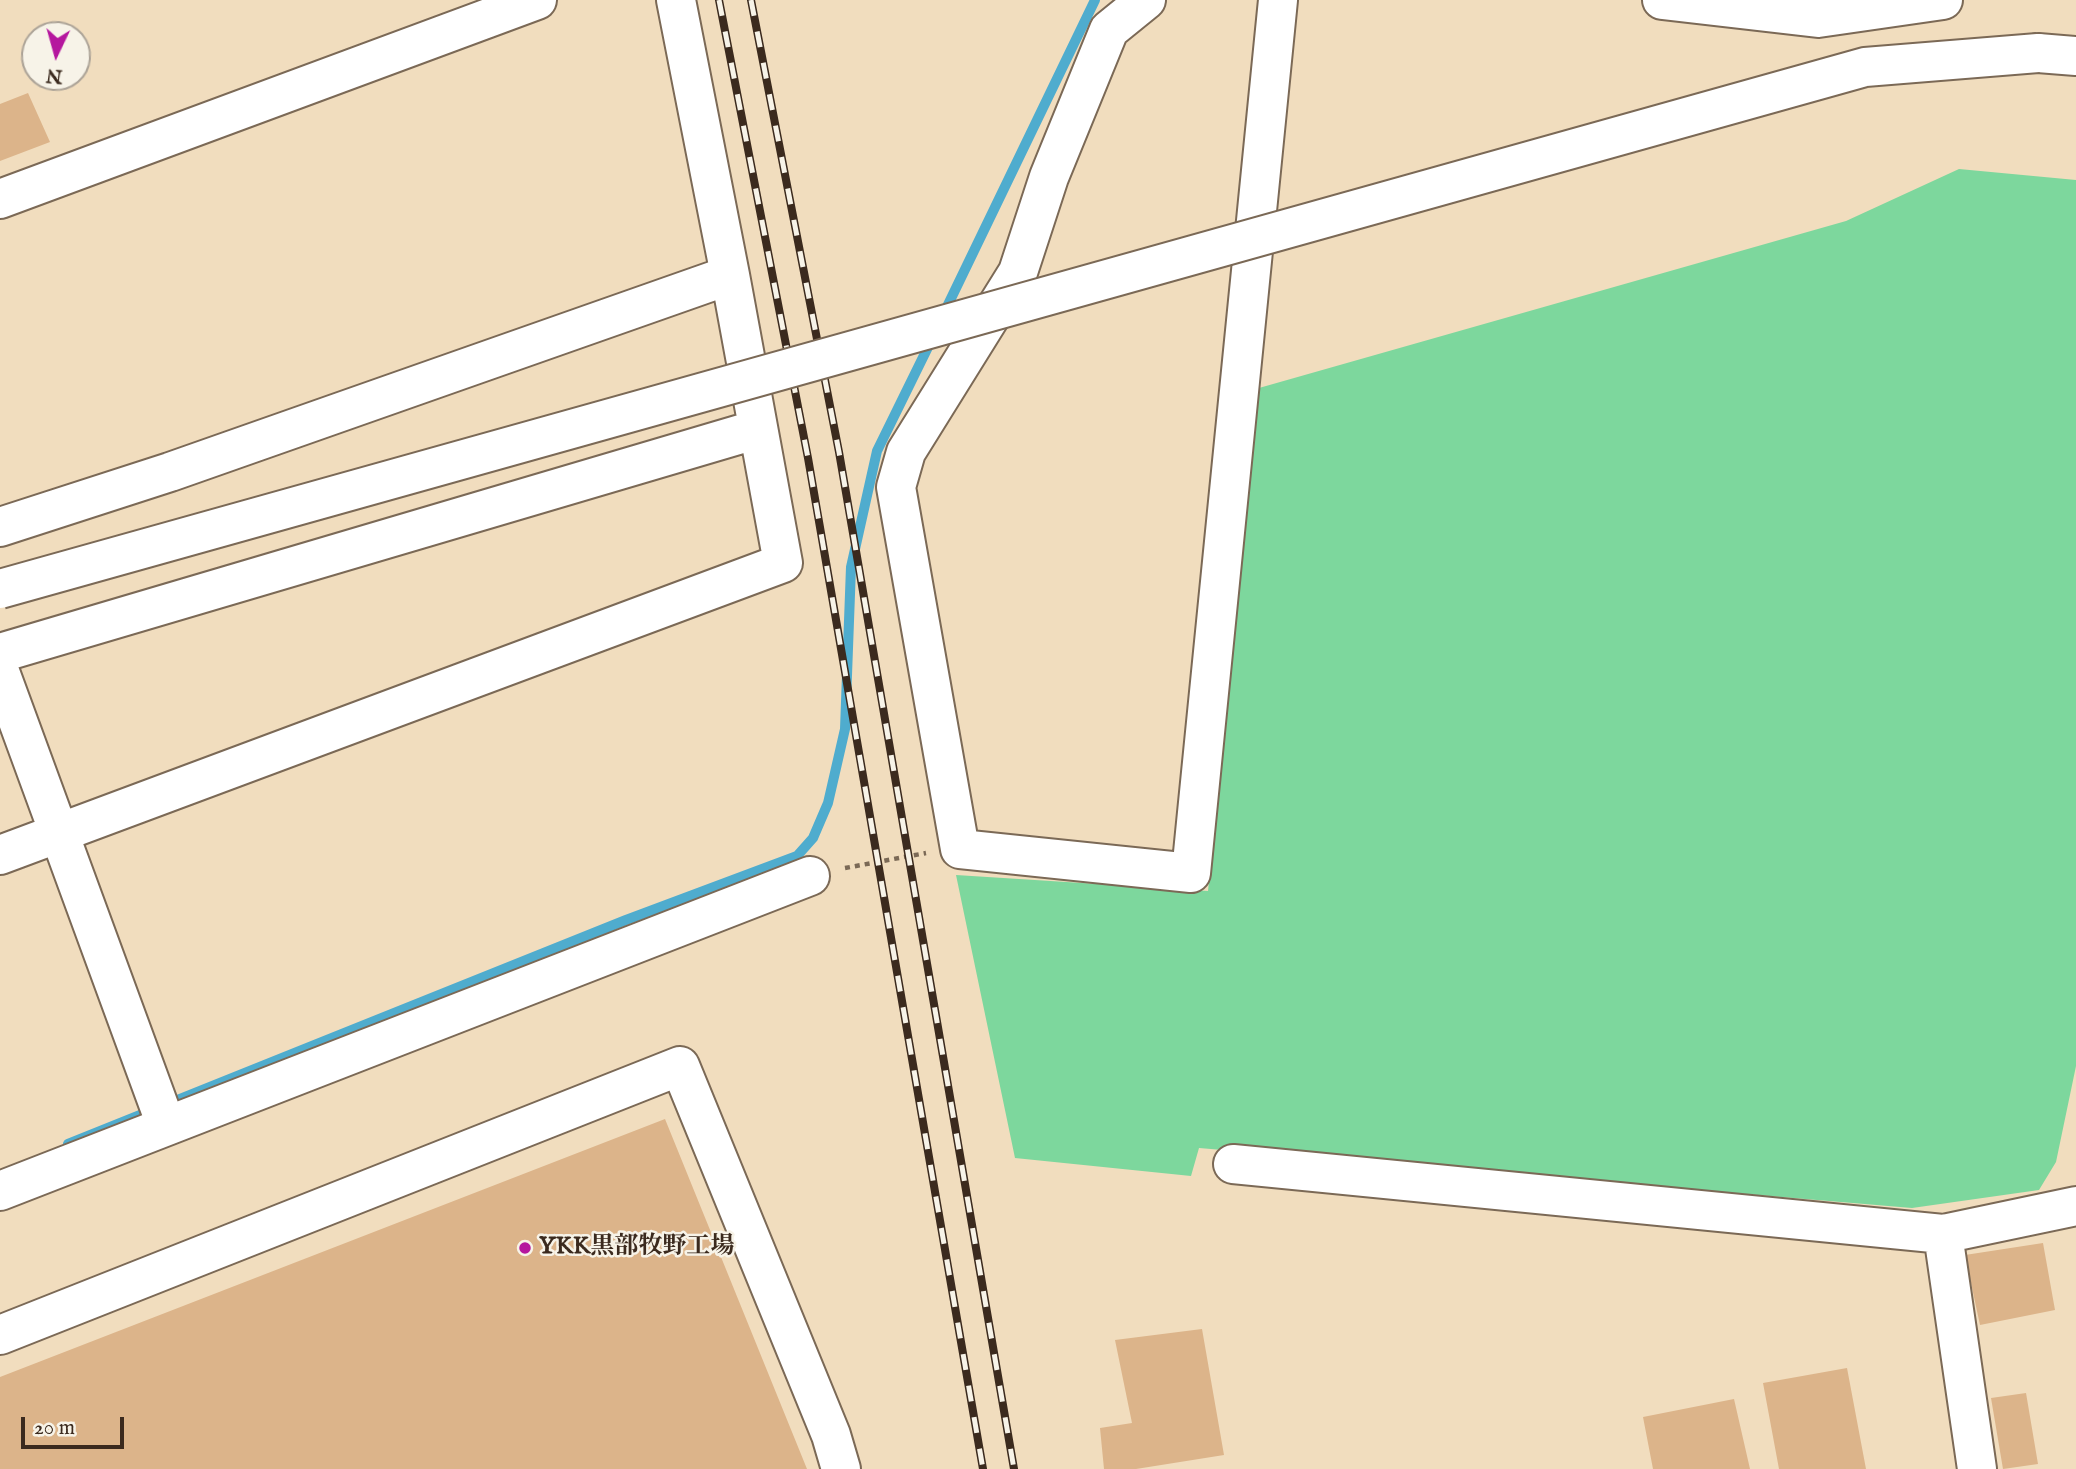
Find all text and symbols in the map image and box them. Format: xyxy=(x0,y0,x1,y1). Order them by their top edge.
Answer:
north arrow xyxy=(21,21,91,91)
text: N xyxy=(45,62,64,88)
place label: YKK黒部牧野工場 xyxy=(539,1234,734,1262)
marker: YKK黒部牧野工場 xyxy=(517,1240,533,1256)
scale bar xyxy=(24,1402,128,1446)
text: 20 m xyxy=(34,1415,75,1442)

